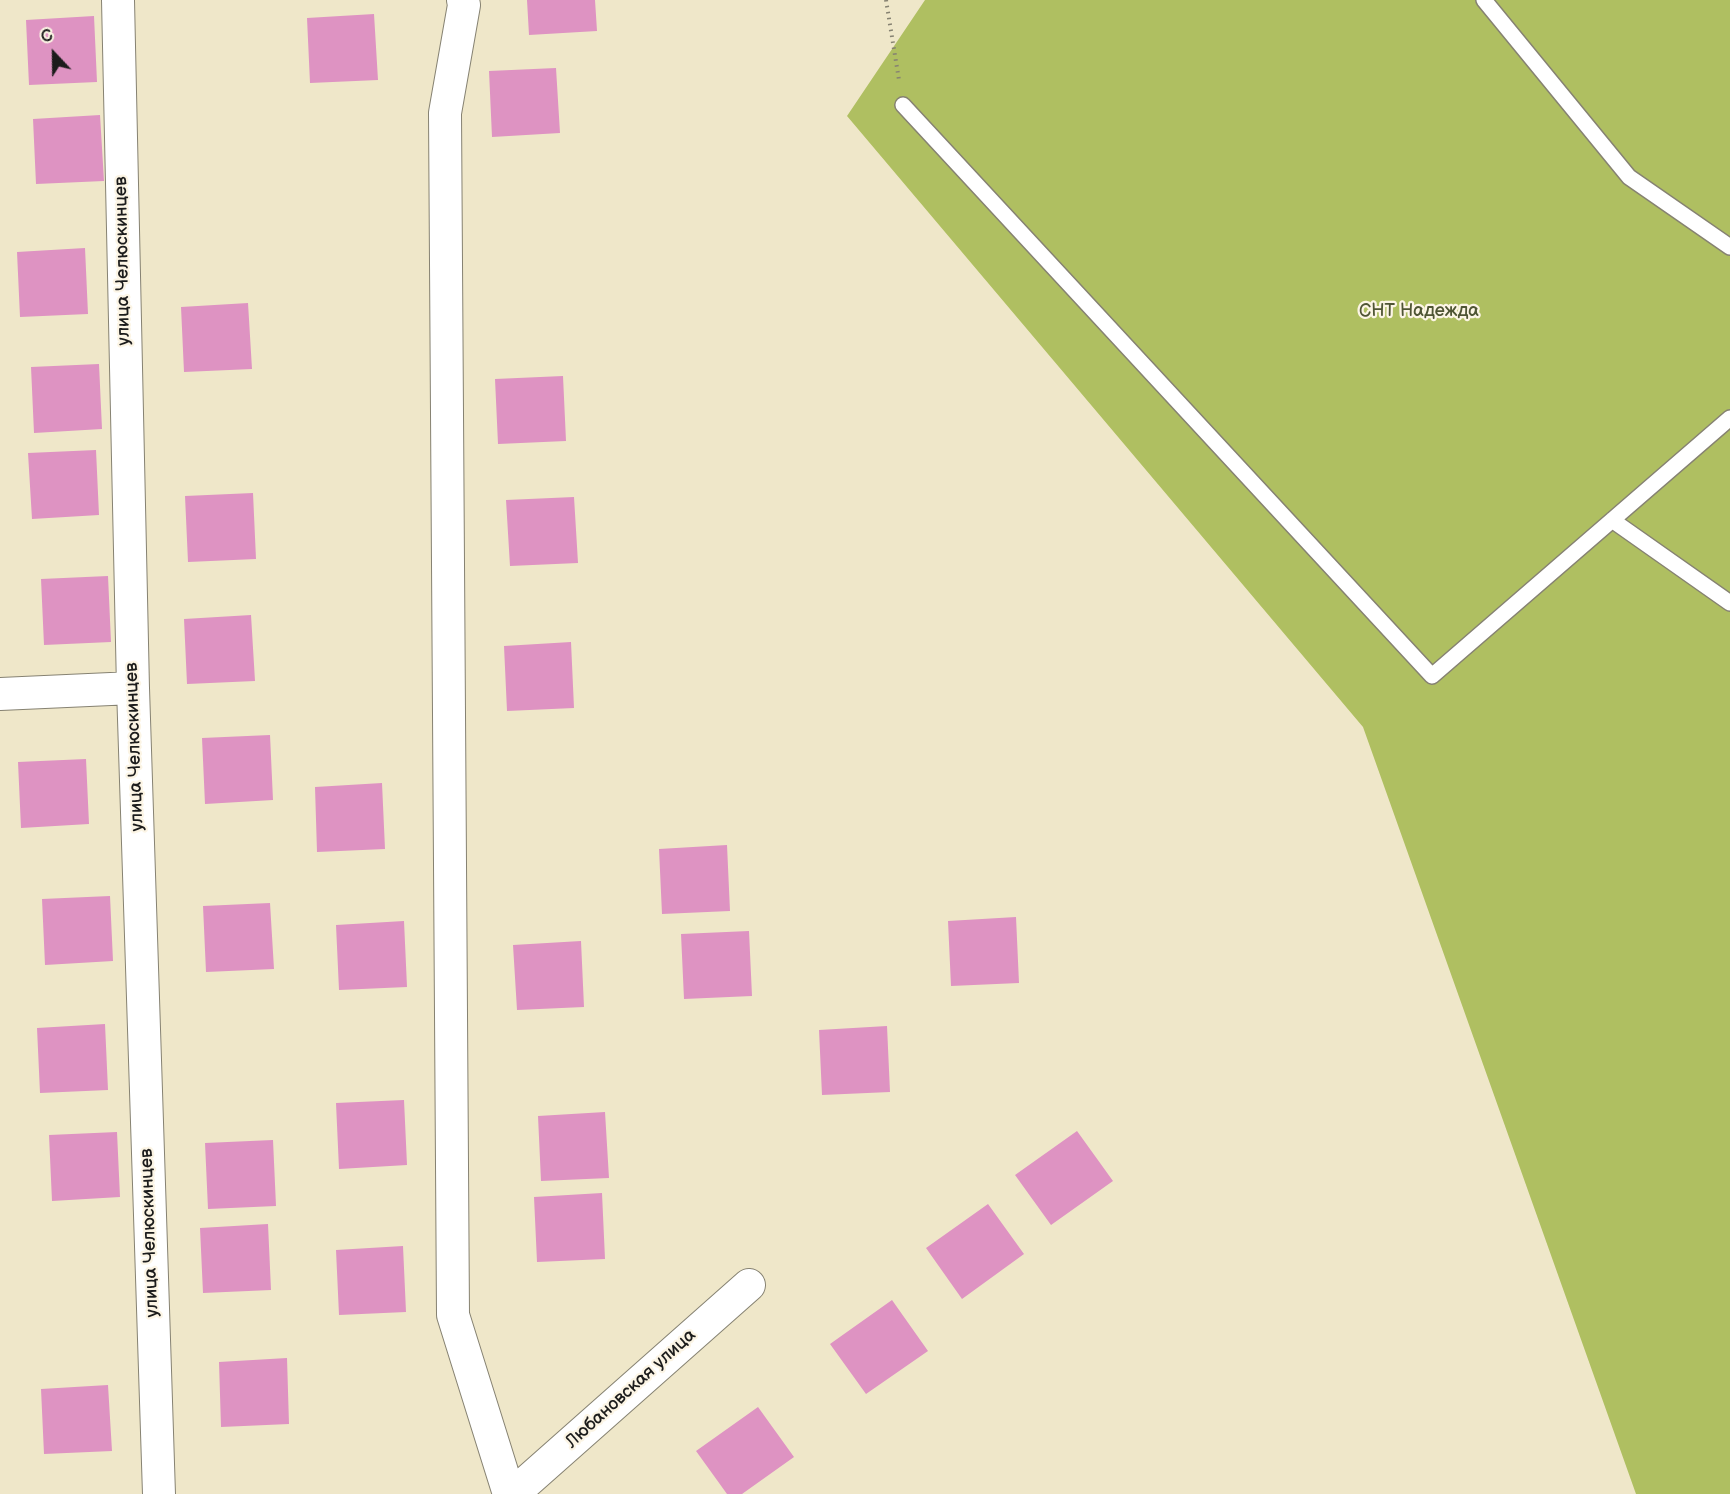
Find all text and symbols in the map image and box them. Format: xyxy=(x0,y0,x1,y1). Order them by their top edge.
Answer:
north arrow xyxy=(24,24,84,84)
text: С xyxy=(38,26,56,48)
street label: улица Челюскинцев xyxy=(111,176,135,346)
park label: СНТ Надежда xyxy=(1359,300,1479,322)
street label: улица Челюскинцев xyxy=(121,662,149,832)
street label: улица Челюскинцев xyxy=(136,1148,164,1318)
street label: Любановская улица xyxy=(561,1325,701,1453)

